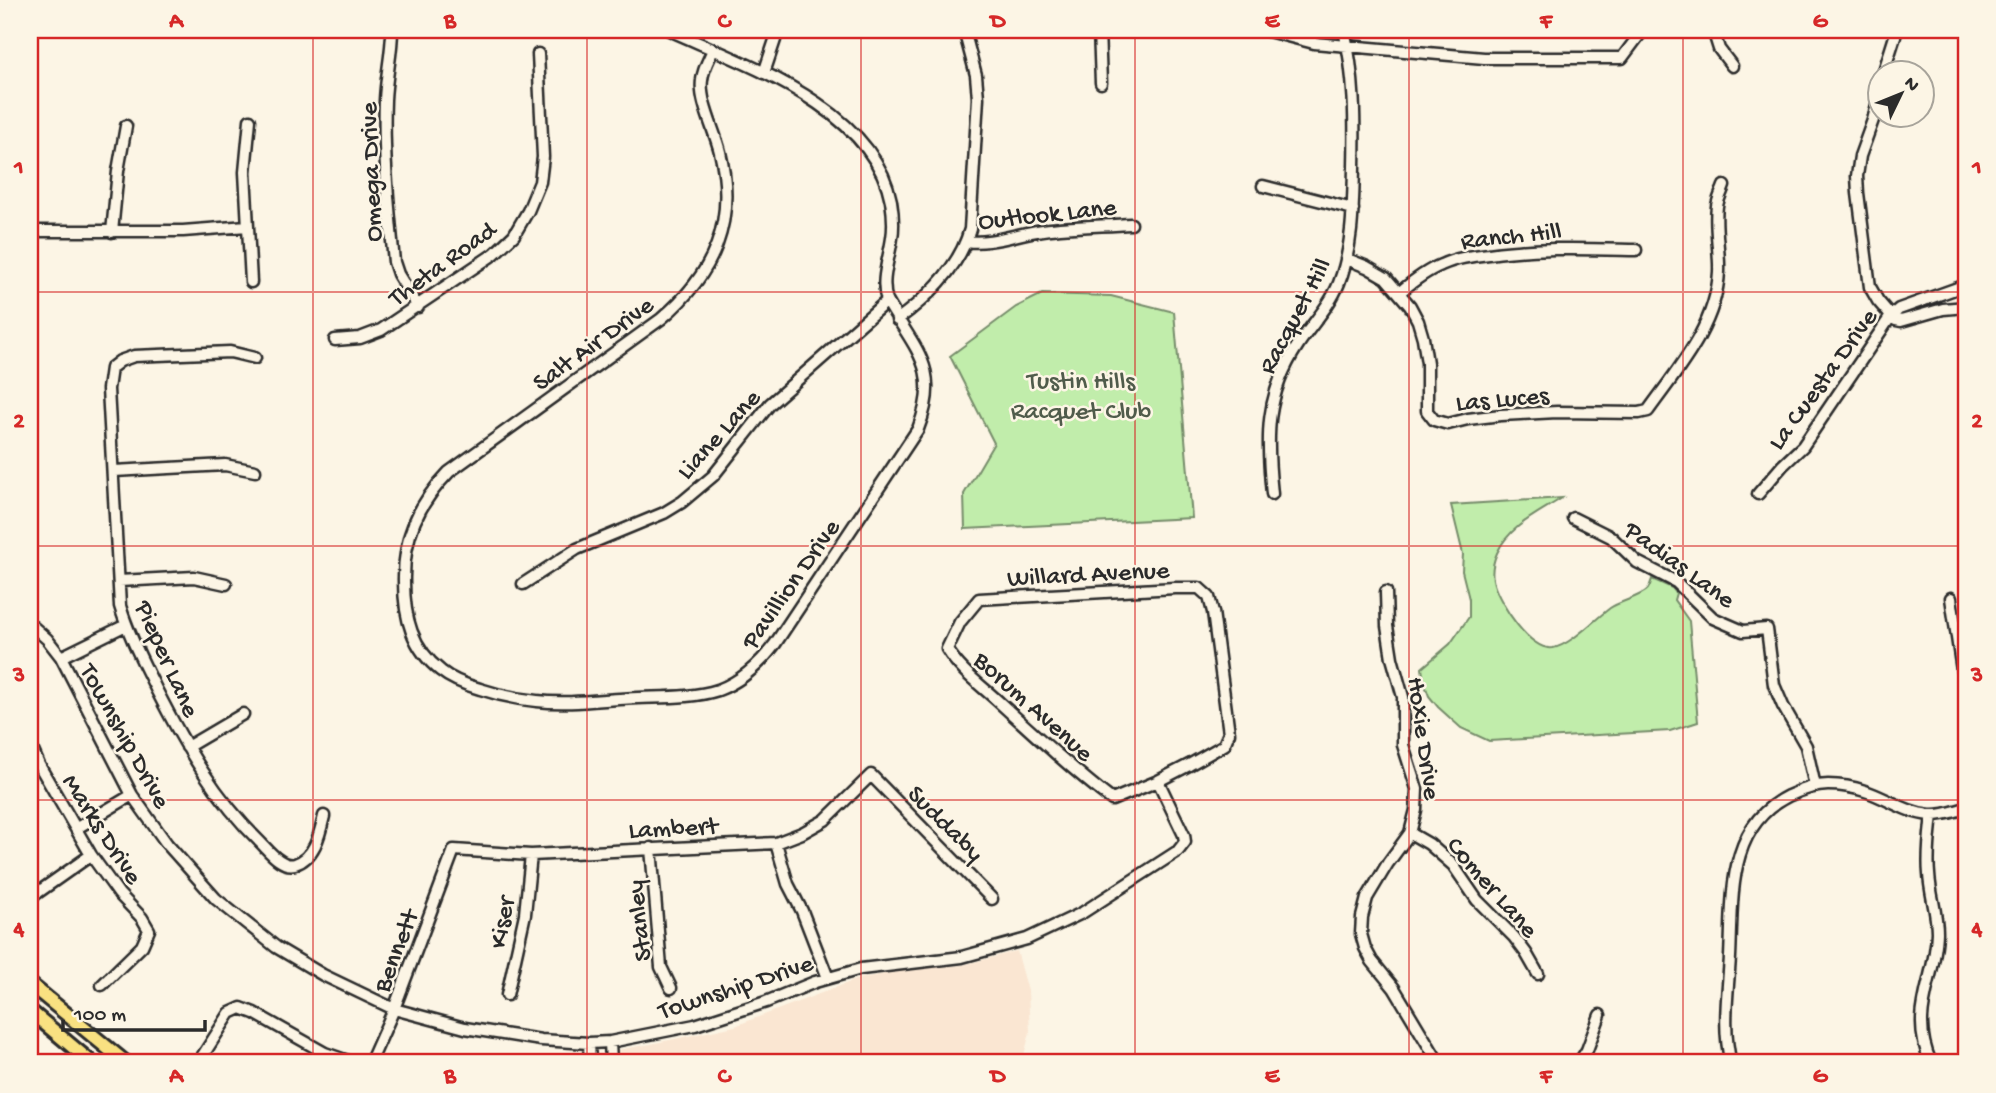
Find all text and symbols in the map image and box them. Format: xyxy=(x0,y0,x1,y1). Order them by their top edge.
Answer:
text: A xyxy=(168,9,184,36)
text: B xyxy=(443,9,457,36)
text: C xyxy=(718,9,733,36)
text: D xyxy=(989,9,1007,36)
text: E xyxy=(1265,9,1281,36)
text: F xyxy=(1539,9,1554,36)
text: G xyxy=(1813,9,1829,36)
north arrow xyxy=(1867,60,1937,130)
text: N xyxy=(1898,72,1924,97)
street label: Omega Drive xyxy=(356,101,391,242)
text: 1 xyxy=(13,155,24,182)
text: 1 xyxy=(1971,155,1982,182)
street label: Outlook Lane xyxy=(977,194,1119,239)
street label: Theta Road xyxy=(382,215,505,316)
street label: Ranch Hill xyxy=(1459,218,1563,259)
street label: Racquet Hill xyxy=(1254,254,1340,380)
street label: Salt Air Drive xyxy=(528,291,662,400)
street label: La Cuesta Drive xyxy=(1763,303,1887,457)
park label: Tustin Hills Racquet Club xyxy=(1011,368,1152,429)
street label: Las Luces xyxy=(1455,382,1552,421)
street label: Liane Lane xyxy=(672,384,769,488)
text: 2 xyxy=(13,409,25,436)
text: 2 xyxy=(1971,409,1983,436)
street label: Pavillion Drive xyxy=(736,514,849,657)
street label: Padias Lane xyxy=(1616,515,1740,618)
street label: Willard Avenue xyxy=(1006,557,1171,596)
street label: Pieper Lane xyxy=(125,596,205,724)
street label: Borum Avenue xyxy=(965,646,1099,771)
street label: Township Drive xyxy=(70,658,176,816)
text: 3 xyxy=(12,663,25,690)
text: 3 xyxy=(1970,663,1983,690)
street label: Hoxie Drive xyxy=(1398,675,1446,803)
street label: Marks Drive xyxy=(53,769,148,892)
street label: Suddaby xyxy=(899,780,989,870)
street label: Lambert xyxy=(628,813,721,848)
street label: Comer Lane xyxy=(1438,832,1544,947)
street label: Stanley xyxy=(622,878,661,963)
street label: Kiser xyxy=(485,892,525,951)
street label: Bennett xyxy=(368,904,429,998)
text: 4 xyxy=(13,917,25,944)
text: 4 xyxy=(1971,917,1983,944)
street label: Township Drive xyxy=(653,950,818,1029)
scale bar xyxy=(63,988,205,1032)
text: 100 m xyxy=(73,1004,126,1029)
text: A xyxy=(168,1064,184,1091)
text: B xyxy=(443,1064,457,1091)
text: C xyxy=(718,1064,733,1091)
text: D xyxy=(989,1064,1007,1091)
text: E xyxy=(1265,1064,1281,1091)
text: F xyxy=(1539,1064,1554,1091)
text: G xyxy=(1813,1064,1829,1091)

